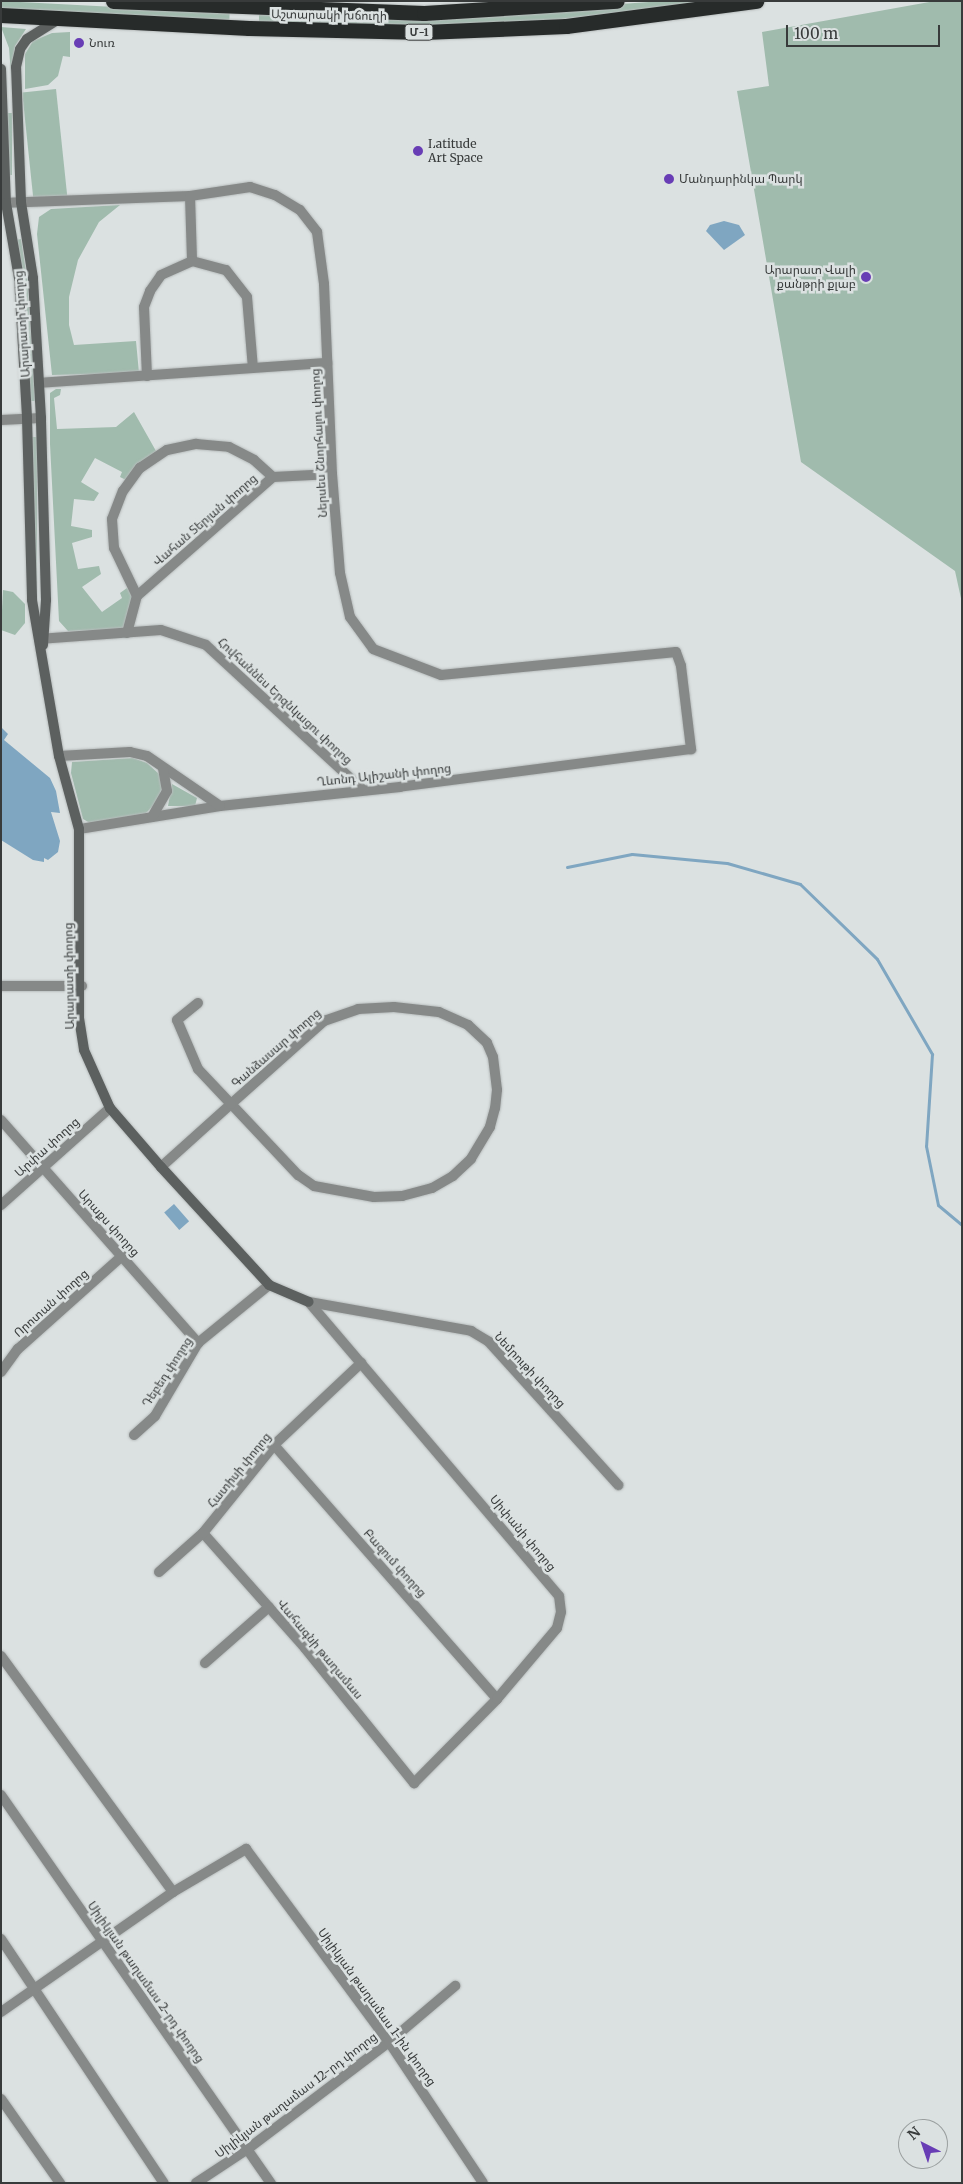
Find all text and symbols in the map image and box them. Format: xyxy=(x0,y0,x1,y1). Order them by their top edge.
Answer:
street label: Աշտարակի խճուղի xyxy=(271,7,387,23)
scale bar xyxy=(788,15,942,47)
road number: Մ-1 xyxy=(404,24,434,41)
text: 100 m xyxy=(794,24,838,43)
place label: Նուռ xyxy=(89,36,115,50)
marker: Նուռ xyxy=(73,37,85,49)
place label: Latitude Art Space xyxy=(428,137,483,165)
marker: Latitude Art Space xyxy=(412,145,424,157)
place label: Մանդարինկա Պարկ xyxy=(679,172,803,186)
marker: Մանդարինկա Պարկ xyxy=(663,173,675,185)
place label: Արարատ Վալի քանթրի քլաբ xyxy=(764,263,856,291)
street label: Արարատի փողոց xyxy=(11,270,33,378)
marker: Արարատ Վալի քանթրի քլաբ xyxy=(860,271,872,283)
street label: Ներսես Շնորհալու փողոց xyxy=(308,368,330,518)
street label: Վահան Տերյան փողոց xyxy=(150,471,260,569)
street label: Հովհաննես Երզնկացու փողոց xyxy=(215,635,355,767)
street label: Ղևոնդ Ալիշանի փողոց xyxy=(316,761,452,789)
street label: Արարատի փողոց xyxy=(61,922,77,1030)
street label: Գանձասար փողոց xyxy=(229,1005,323,1091)
street label: Արփա փողոց xyxy=(12,1114,82,1180)
street label: Արաքս փողոց xyxy=(75,1187,143,1259)
street label: Որոտան փողոց xyxy=(11,1266,91,1340)
street label: Նեմրութի փողոց xyxy=(491,1329,569,1411)
street label: Դեբեդ փողոց xyxy=(139,1334,195,1410)
street label: Հատիսի փողոց xyxy=(204,1430,274,1510)
street label: Սիփանի փողոց xyxy=(487,1492,559,1574)
street label: Բազում փողոց xyxy=(361,1526,429,1600)
street label: Վահագնի թաղամաս xyxy=(274,1596,366,1702)
street label: Սիլիկյան թաղամաս 2-րդ փողոց xyxy=(85,1899,207,2065)
street label: Սիլիկյան թաղամաս 1-ին փողոց xyxy=(315,1925,439,2089)
street label: Սիլիկյան թաղամաս 12-րդ փողոց xyxy=(212,2029,380,2161)
north arrow xyxy=(898,2119,948,2169)
text: N xyxy=(904,2123,924,2144)

